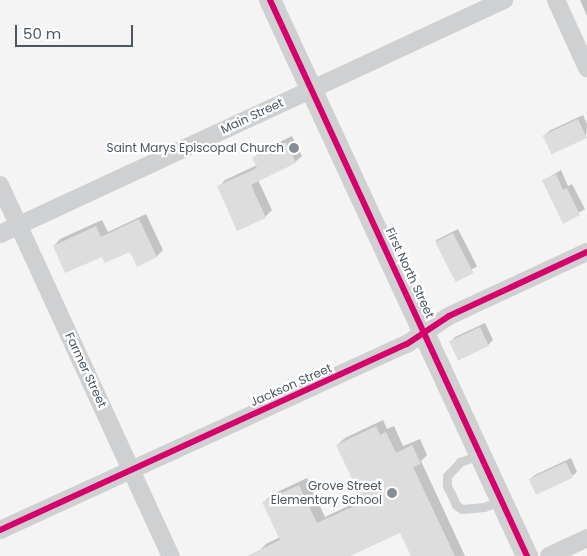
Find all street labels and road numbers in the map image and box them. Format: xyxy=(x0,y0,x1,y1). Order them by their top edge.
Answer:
street label: Main Street xyxy=(218,95,286,137)
street label: First North Street xyxy=(383,225,437,321)
street label: Farmer Street xyxy=(62,330,110,410)
street label: Jackson Street xyxy=(248,361,334,409)

